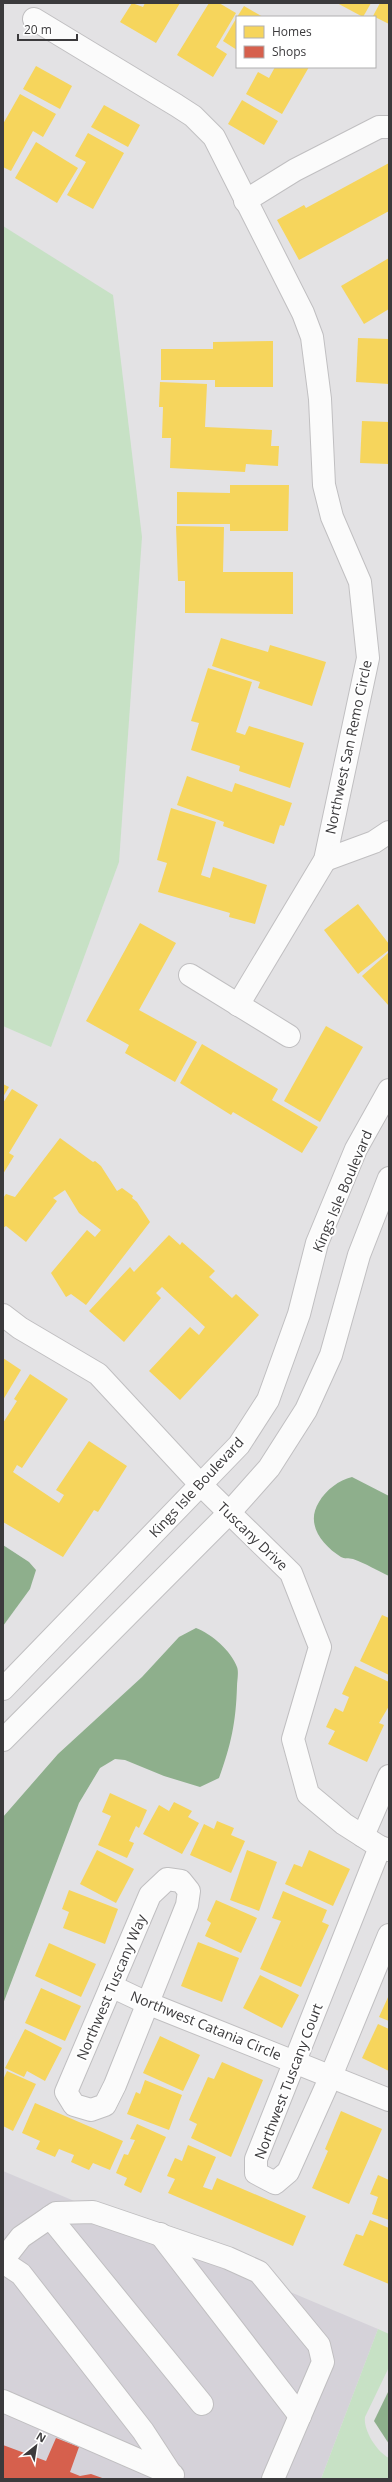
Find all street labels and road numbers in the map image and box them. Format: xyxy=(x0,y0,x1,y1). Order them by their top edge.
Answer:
street label: Northwest San Remo Circle xyxy=(320,658,376,836)
street label: Kings Isle Boulevard xyxy=(308,1127,376,1255)
street label: Kings Isle Boulevard xyxy=(144,1433,248,1541)
street label: Tuscany Drive xyxy=(214,1498,292,1575)
street label: Northwest Tuscany Way xyxy=(72,1910,151,2063)
street label: Northwest Catania Circle xyxy=(128,1986,284,2064)
street label: Northwest Tuscany Court xyxy=(249,2000,327,2162)

